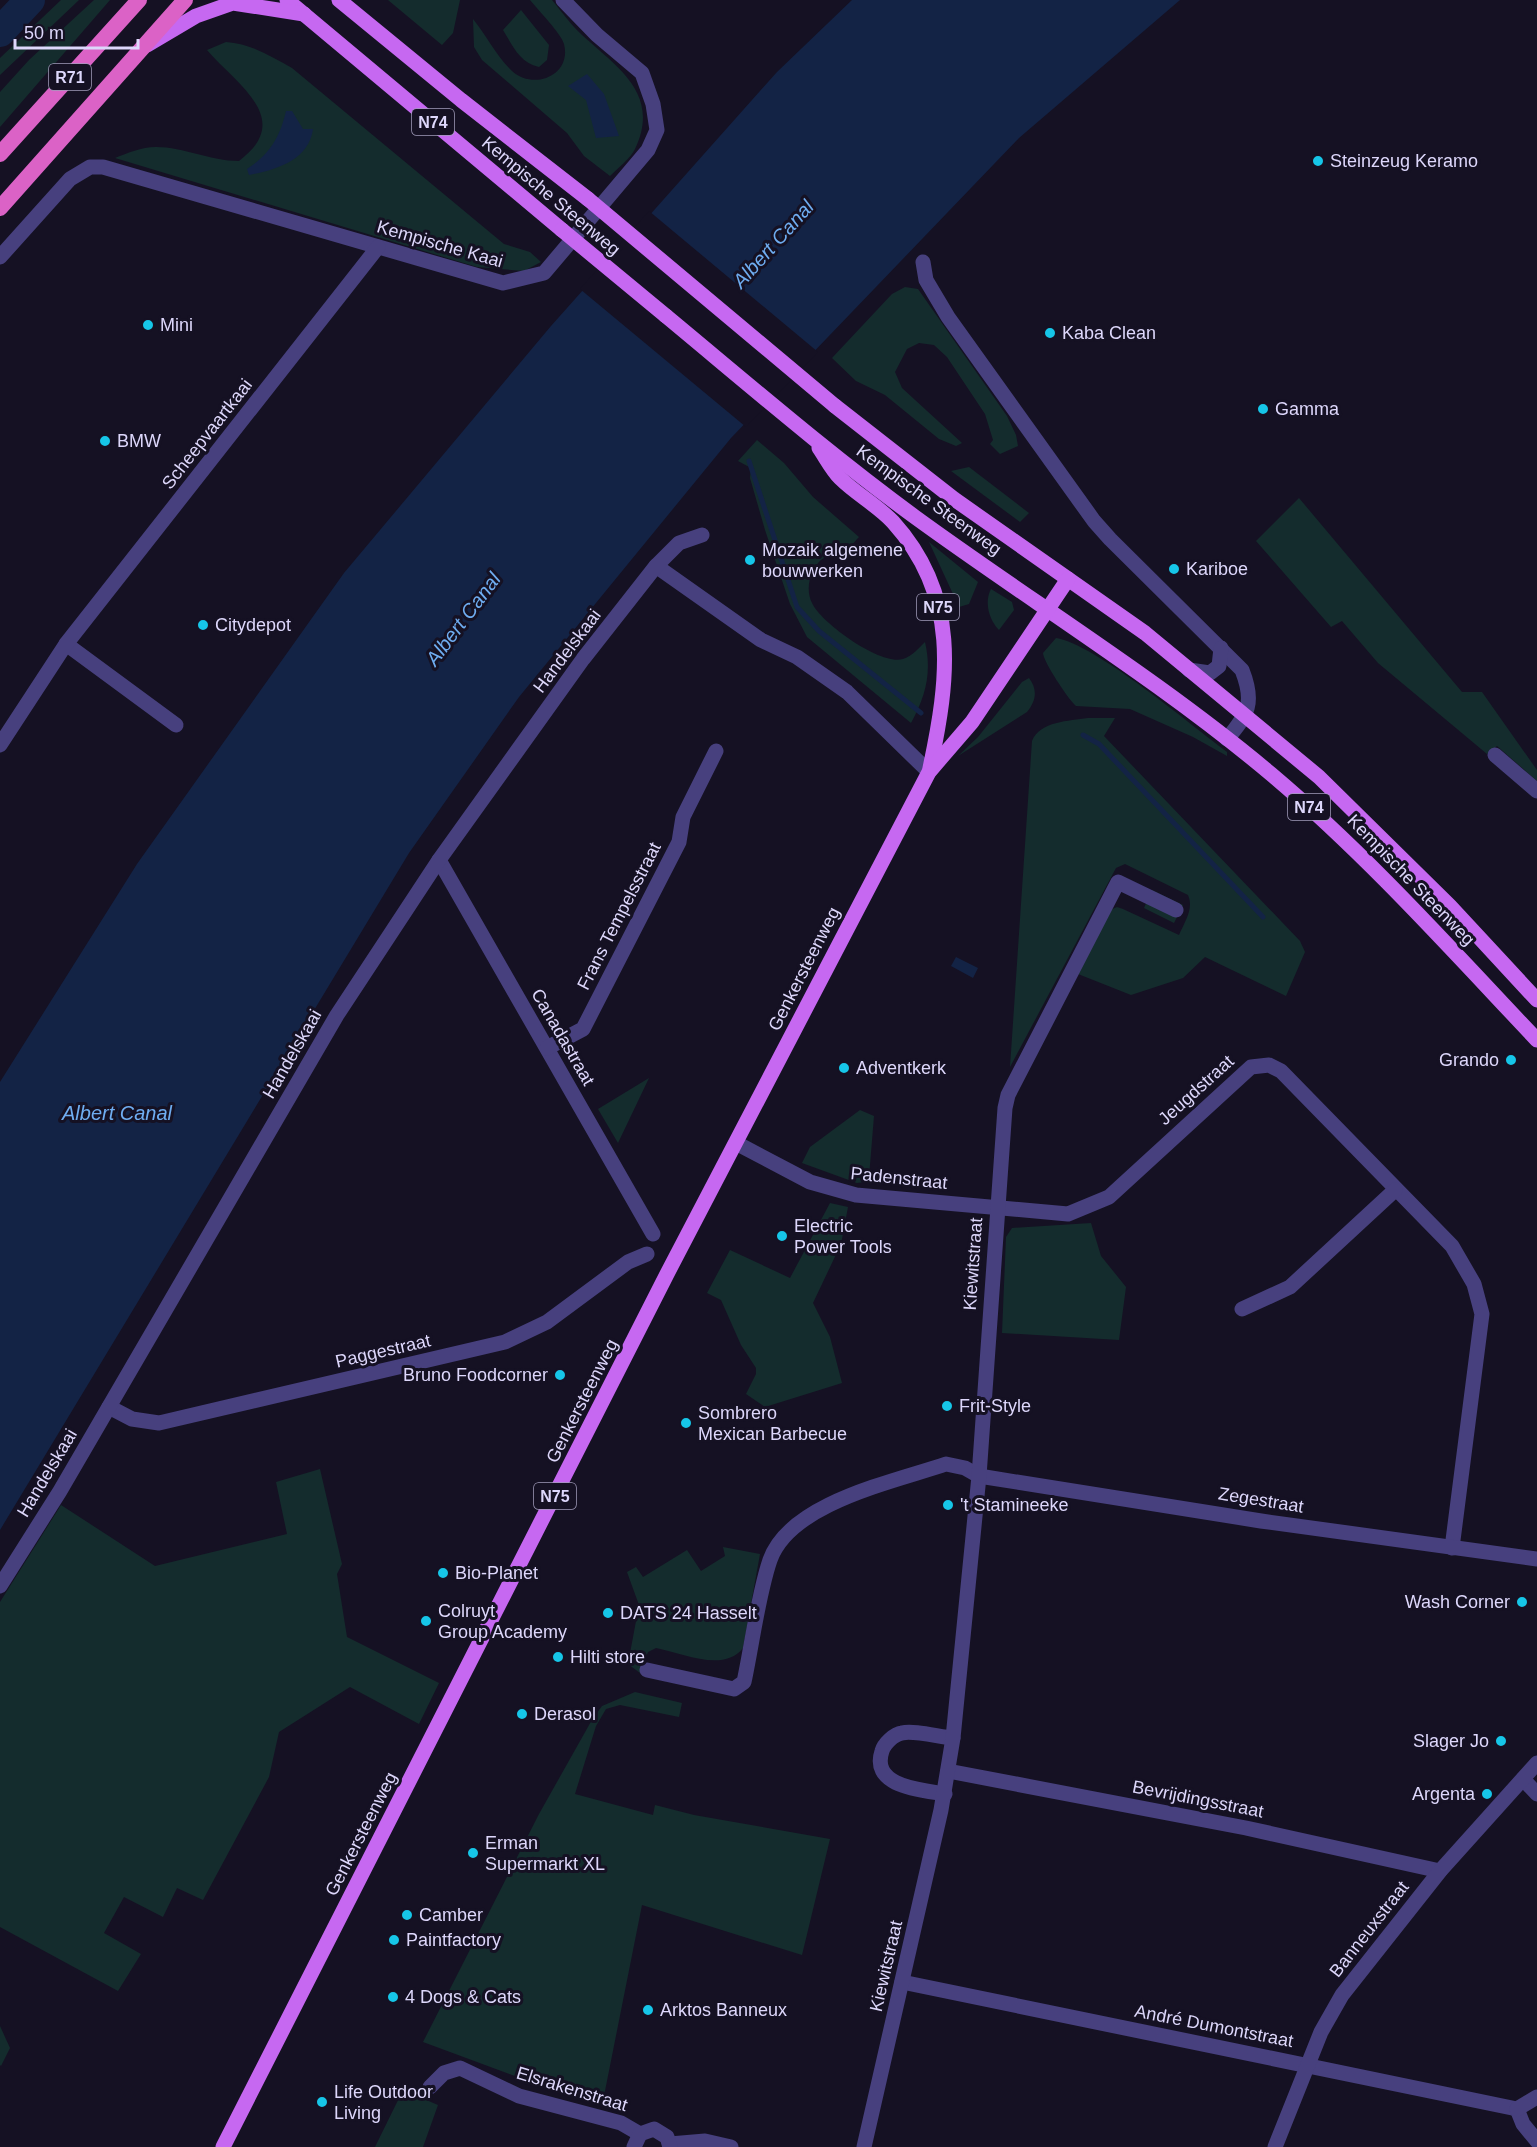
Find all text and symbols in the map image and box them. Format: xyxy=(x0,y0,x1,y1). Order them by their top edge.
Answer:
scale bar xyxy=(15,12,138,50)
text: 50 m xyxy=(24,23,64,43)
road number: R71 xyxy=(49,64,91,90)
road number: N74 xyxy=(412,109,454,135)
street label: Kempische Steenweg xyxy=(478,132,624,260)
place label: Steinzeug Keramo xyxy=(1330,151,1478,171)
marker: Steinzeug Keramo xyxy=(1311,154,1325,168)
water label: Albert Canal xyxy=(727,195,818,293)
street label: Kempische Kaai xyxy=(375,216,505,272)
place label: Mini xyxy=(160,315,193,335)
marker: Mini xyxy=(141,318,155,332)
place label: Kaba Clean xyxy=(1062,323,1156,343)
marker: Kaba Clean xyxy=(1043,326,1057,340)
street label: Scheepvaartkaai xyxy=(158,375,256,493)
place label: Gamma xyxy=(1275,399,1340,419)
marker: Gamma xyxy=(1256,402,1270,416)
place label: BMW xyxy=(117,431,161,451)
marker: BMW xyxy=(98,434,112,448)
street label: Kempische Steenweg xyxy=(853,441,1005,559)
place label: Mozaik algemene bouwwerken xyxy=(762,540,903,581)
marker: Mozaik algemene bouwwerken xyxy=(743,553,757,567)
place label: Kariboe xyxy=(1186,559,1248,579)
marker: Kariboe xyxy=(1167,562,1181,576)
water label: Albert Canal xyxy=(420,568,505,670)
road number: N75 xyxy=(917,594,959,620)
street label: Handelskaai xyxy=(529,605,605,697)
place label: Citydepot xyxy=(215,615,291,635)
marker: Citydepot xyxy=(196,618,210,632)
road number: N74 xyxy=(1288,794,1330,820)
street label: Kempische Steenweg xyxy=(1343,810,1479,950)
street label: Frans Tempelsstraat xyxy=(573,839,665,993)
street label: Genkersteenweg xyxy=(764,904,844,1034)
street label: Canadastraat xyxy=(527,985,599,1089)
street label: Handelskaai xyxy=(259,1006,325,1102)
place label: Grando xyxy=(1439,1050,1499,1070)
street label: Jeugdstraat xyxy=(1154,1051,1238,1129)
marker: Grando xyxy=(1504,1053,1518,1067)
place label: Adventkerk xyxy=(856,1058,947,1078)
marker: Adventkerk xyxy=(837,1061,851,1075)
water label: Albert Canal xyxy=(61,1102,173,1124)
street label: Padenstraat xyxy=(850,1163,948,1193)
place label: Electric Power Tools xyxy=(794,1216,892,1257)
street label: Kiewitstraat xyxy=(960,1217,986,1311)
marker: Electric Power Tools xyxy=(775,1229,789,1243)
street label: Paggestraat xyxy=(333,1330,433,1372)
street label: Genkersteenweg xyxy=(542,1336,622,1466)
place label: Bruno Foodcorner xyxy=(403,1365,548,1385)
marker: Bruno Foodcorner xyxy=(553,1368,567,1382)
place label: Frit-Style xyxy=(959,1396,1031,1416)
marker: Frit-Style xyxy=(940,1399,954,1413)
place label: Sombrero Mexican Barbecue xyxy=(698,1403,847,1444)
marker: Sombrero Mexican Barbecue xyxy=(679,1416,693,1430)
street label: Handelskaai xyxy=(13,1425,81,1521)
road number: N75 xyxy=(534,1483,576,1509)
street label: Zegestraat xyxy=(1217,1483,1305,1517)
place label: 't Stamineeke xyxy=(960,1495,1069,1515)
marker: 't Stamineeke xyxy=(941,1498,955,1512)
place label: Bio-Planet xyxy=(455,1563,538,1583)
marker: Bio-Planet xyxy=(436,1566,450,1580)
place label: Wash Corner xyxy=(1405,1592,1510,1612)
marker: Wash Corner xyxy=(1515,1595,1529,1609)
place label: Colruyt Group Academy xyxy=(438,1601,567,1642)
place label: DATS 24 Hasselt xyxy=(620,1603,757,1623)
marker: DATS 24 Hasselt xyxy=(601,1606,615,1620)
marker: Colruyt Group Academy xyxy=(419,1614,433,1628)
place label: Hilti store xyxy=(570,1647,645,1667)
marker: Hilti store xyxy=(551,1650,565,1664)
place label: Derasol xyxy=(534,1704,596,1724)
marker: Derasol xyxy=(515,1707,529,1721)
place label: Slager Jo xyxy=(1413,1731,1489,1751)
marker: Slager Jo xyxy=(1494,1734,1508,1748)
street label: Genkersteenweg xyxy=(321,1769,401,1899)
street label: Bevrijdingsstraat xyxy=(1131,1776,1265,1822)
place label: Argenta xyxy=(1412,1784,1476,1804)
marker: Argenta xyxy=(1480,1787,1494,1801)
place label: Erman Supermarkt XL xyxy=(485,1833,605,1874)
marker: Erman Supermarkt XL xyxy=(466,1846,480,1860)
street label: Banneuxstraat xyxy=(1325,1877,1413,1981)
place label: Camber xyxy=(419,1905,483,1925)
marker: Camber xyxy=(400,1908,414,1922)
street label: Kiewitstraat xyxy=(866,1918,906,2014)
place label: Paintfactory xyxy=(406,1930,501,1950)
marker: Paintfactory xyxy=(387,1933,401,1947)
place label: 4 Dogs & Cats xyxy=(405,1987,521,2007)
marker: 4 Dogs & Cats xyxy=(386,1990,400,2004)
place label: Arktos Banneux xyxy=(660,2000,787,2020)
street label: André Dumontstraat xyxy=(1133,2001,1295,2051)
marker: Arktos Banneux xyxy=(641,2003,655,2017)
street label: Elsrakenstraat xyxy=(514,2063,630,2115)
place label: Life Outdoor Living xyxy=(334,2082,433,2123)
marker: Life Outdoor Living xyxy=(315,2095,329,2109)

